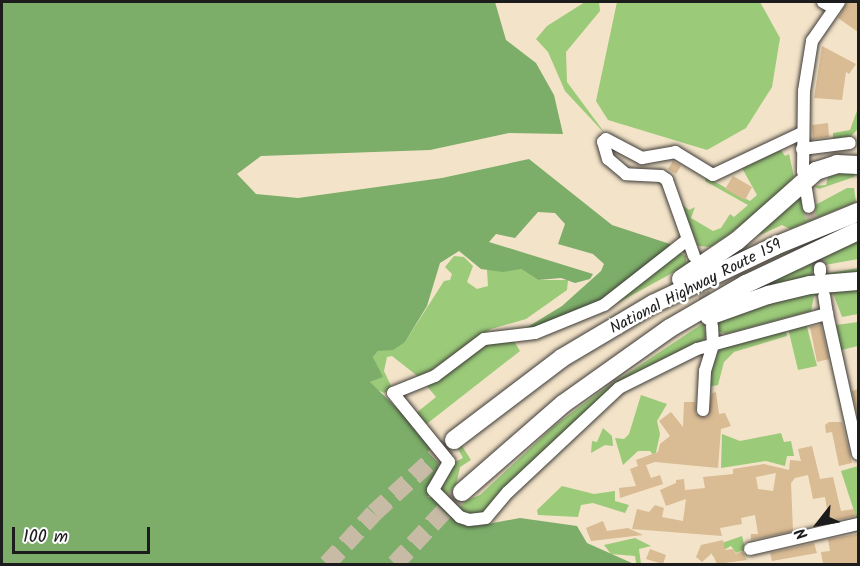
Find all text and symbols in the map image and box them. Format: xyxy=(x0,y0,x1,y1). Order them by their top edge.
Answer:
street label: National Highway Route 159 xyxy=(607,235,785,339)
north arrow xyxy=(788,494,848,554)
scale bar xyxy=(15,515,153,553)
text: 100 m xyxy=(23,523,68,552)
text: N xyxy=(789,523,815,544)

